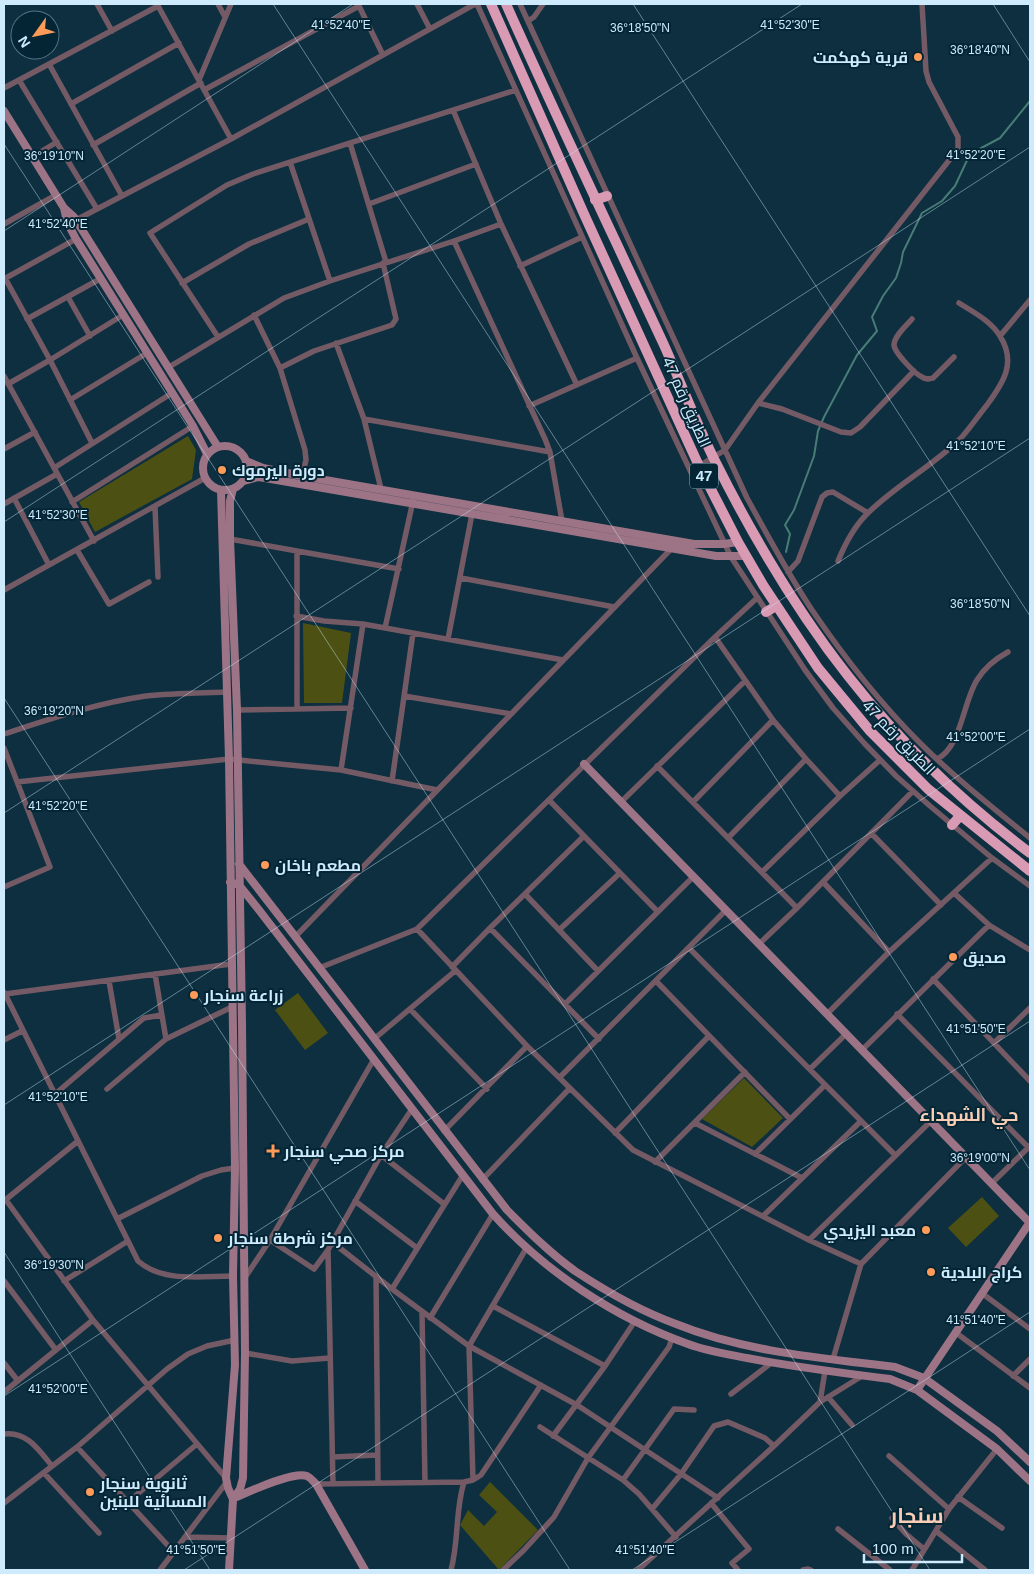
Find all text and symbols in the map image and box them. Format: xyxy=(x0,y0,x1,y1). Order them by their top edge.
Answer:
north arrow xyxy=(10,10,60,60)
text: 41°52'40"E xyxy=(311,18,371,32)
text: 41°52'30"E xyxy=(760,18,820,32)
text: 36°18'50"N xyxy=(610,21,670,35)
text: N xyxy=(15,33,34,51)
text: 36°18'40"N xyxy=(950,43,1010,57)
place label: قرية كهكمت xyxy=(813,49,908,67)
marker: قرية كهكمت xyxy=(912,51,924,63)
text: 41°52'20"E xyxy=(946,148,1006,162)
text: 36°19'10"N xyxy=(24,149,84,163)
text: 41°52'40"E xyxy=(28,217,88,231)
street label: الطريق رقم 47 xyxy=(656,355,714,451)
text: 41°52'10"E xyxy=(946,439,1006,453)
place label: دورة اليرموك xyxy=(232,462,325,480)
marker: دورة اليرموك xyxy=(216,464,228,476)
road number: 47 xyxy=(690,464,718,488)
text: 41°52'30"E xyxy=(28,508,88,522)
text: 36°18'50"N xyxy=(950,597,1010,611)
street label: الطريق رقم 47 xyxy=(857,697,938,780)
text: 36°19'20"N xyxy=(24,704,84,718)
text: 41°52'00"E xyxy=(946,730,1006,744)
text: 41°52'20"E xyxy=(28,799,88,813)
place label: مطعم باخان xyxy=(275,857,361,877)
marker: مطعم باخان xyxy=(259,859,271,871)
place label: صديق xyxy=(963,949,1006,967)
marker: صديق xyxy=(947,951,959,963)
place label: زراعة سنجار xyxy=(203,987,284,1005)
marker: زراعة سنجار xyxy=(188,989,200,1001)
text: 41°51'50"E xyxy=(946,1022,1006,1036)
text: 41°52'10"E xyxy=(28,1090,88,1104)
district label: حي الشهداء xyxy=(920,1105,1018,1130)
place label: مركز صحي سنجار xyxy=(283,1143,405,1164)
marker: مركز صحي سنجار xyxy=(266,1144,280,1158)
text: 36°19'00"N xyxy=(950,1151,1010,1165)
place label: معبد اليزيدي xyxy=(823,1222,916,1243)
marker: معبد اليزيدي xyxy=(920,1224,932,1236)
place label: مركز شرطة سنجار xyxy=(227,1230,353,1248)
marker: مركز شرطة سنجار xyxy=(212,1232,224,1244)
text: 36°19'30"N xyxy=(24,1258,84,1272)
place label: كراج البلدية xyxy=(941,1264,1022,1283)
marker: كراج البلدية xyxy=(925,1266,937,1278)
text: 41°51'40"E xyxy=(946,1313,1006,1327)
text: 41°52'00"E xyxy=(28,1382,88,1396)
place label: ثانوية سنجار المسائية للبنين xyxy=(99,1475,207,1511)
marker: ثانوية سنجار المسائية للبنين xyxy=(84,1486,96,1498)
district label: سنجار xyxy=(889,1504,944,1528)
scale bar xyxy=(864,1532,962,1564)
text: 100 m xyxy=(872,1540,914,1557)
text: 41°51'50"E xyxy=(166,1543,226,1557)
text: 41°51'40"E xyxy=(615,1543,675,1557)

